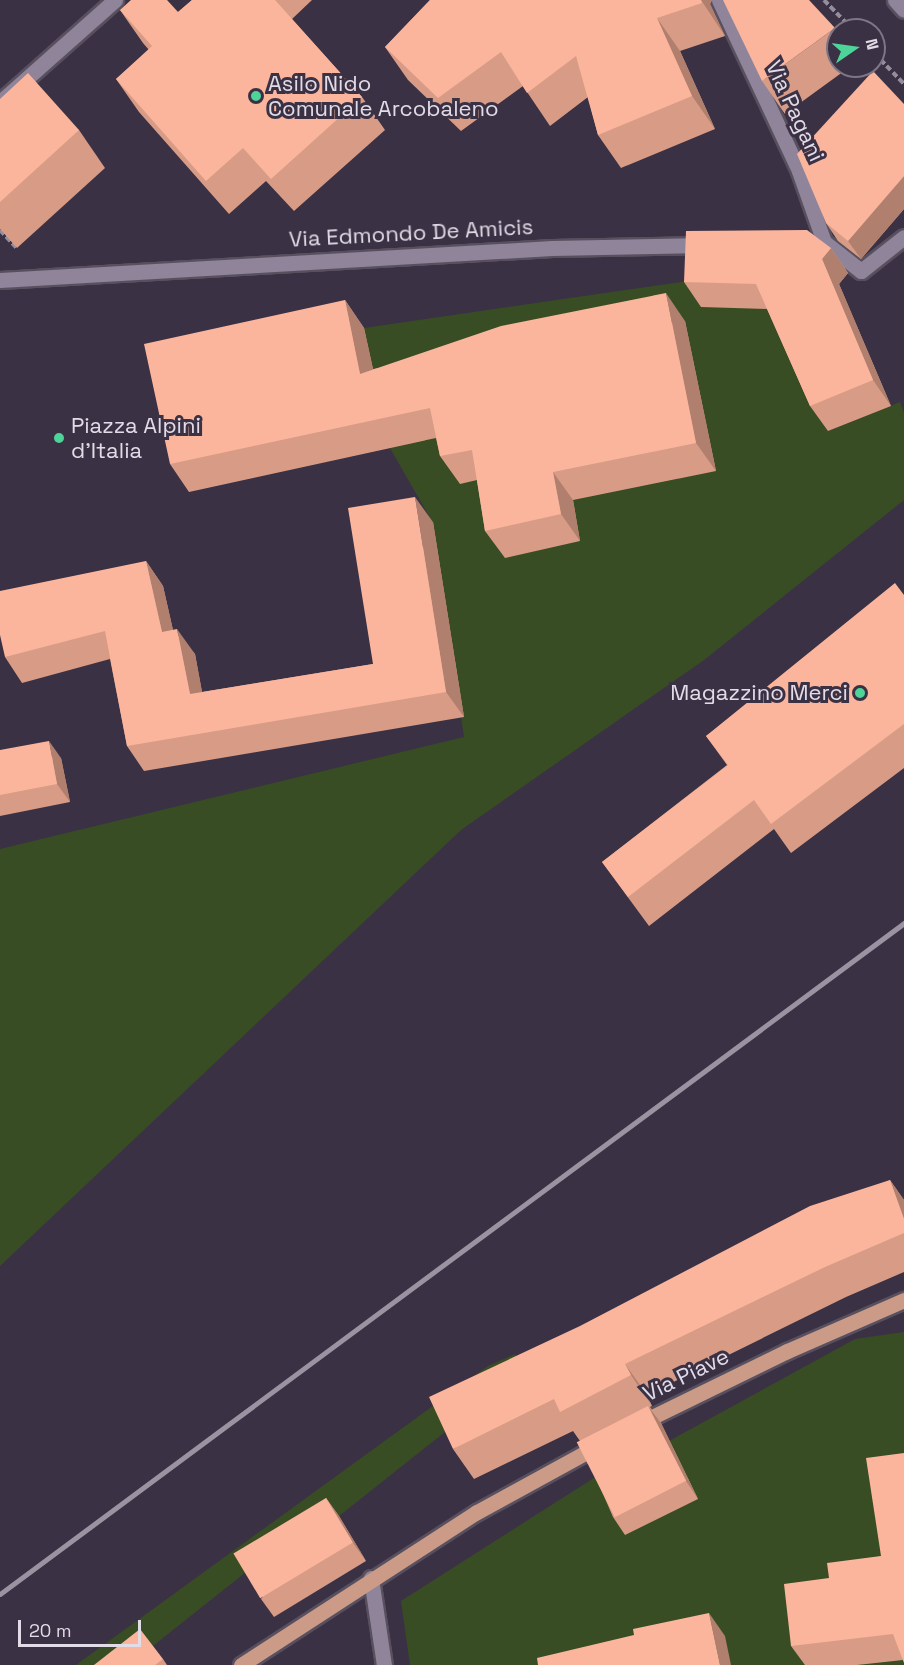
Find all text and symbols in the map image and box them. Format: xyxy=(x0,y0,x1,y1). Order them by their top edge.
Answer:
north arrow xyxy=(826,18,886,78)
text: N xyxy=(861,37,884,52)
street label: Via Pagani xyxy=(760,56,830,166)
place label: Asilo Nido Comunale Arcobaleno xyxy=(268,70,499,122)
marker: Asilo Nido Comunale Arcobaleno xyxy=(249,89,263,103)
street label: Via Edmondo De Amicis xyxy=(288,213,534,253)
place label: Piazza Alpini d'Italia xyxy=(71,412,201,464)
marker: Piazza Alpini d'Italia xyxy=(52,431,66,445)
place label: Magazzino Merci xyxy=(670,680,848,706)
marker: Magazzino Merci xyxy=(853,686,867,700)
street label: Via Piave xyxy=(639,1343,733,1407)
scale bar xyxy=(21,1608,144,1646)
text: 20 m xyxy=(29,1619,72,1642)

